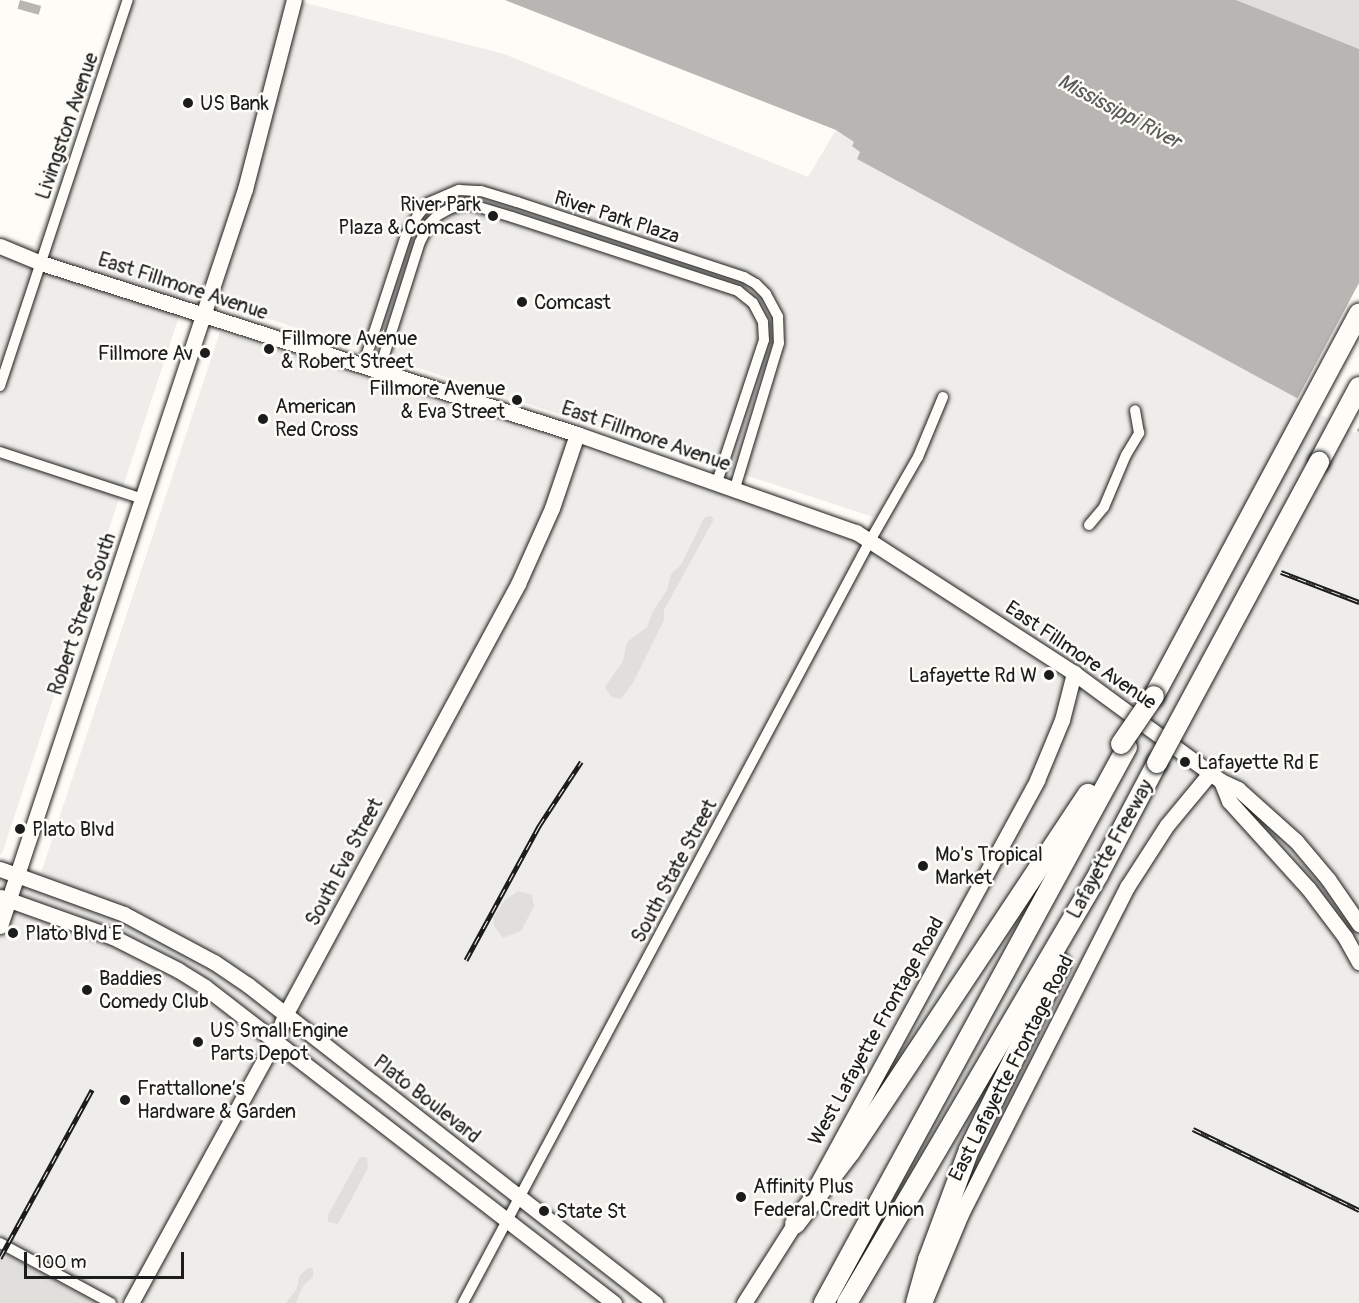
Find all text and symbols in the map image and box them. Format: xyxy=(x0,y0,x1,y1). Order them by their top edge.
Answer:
street label: Livingston Avenue xyxy=(31,49,103,203)
water label: Mississippi River xyxy=(1053,69,1185,155)
place label: US Bank xyxy=(200,91,269,115)
marker: US Bank xyxy=(181,96,195,110)
street label: River Park Plaza xyxy=(551,185,683,249)
place label: River Park Plaza & Comcast xyxy=(338,192,481,239)
marker: River Park Plaza & Comcast xyxy=(486,209,500,223)
street label: East Fillmore Avenue xyxy=(95,247,271,325)
place label: Comcast xyxy=(534,290,611,314)
marker: Comcast xyxy=(515,295,529,309)
place label: Fillmore Avenue & Robert Street xyxy=(281,326,417,373)
place label: Fillmore Av xyxy=(98,341,193,365)
marker: Fillmore Avenue & Robert Street xyxy=(262,342,276,356)
marker: Fillmore Av xyxy=(198,346,212,360)
place label: Fillmore Avenue & Eva Street xyxy=(369,376,505,423)
marker: Fillmore Avenue & Eva Street xyxy=(510,393,524,407)
place label: American Red Cross xyxy=(275,395,358,442)
street label: East Fillmore Avenue xyxy=(558,396,734,476)
marker: American Red Cross xyxy=(256,412,270,426)
street label: Robert Street South xyxy=(43,530,121,698)
street label: East Fillmore Avenue xyxy=(1001,596,1161,714)
place label: Lafayette Rd W xyxy=(908,663,1037,687)
marker: Lafayette Rd W xyxy=(1042,668,1056,682)
place label: Lafayette Rd E xyxy=(1197,750,1319,774)
marker: Lafayette Rd E xyxy=(1178,755,1192,769)
street label: Lafayette Freeway xyxy=(1062,775,1158,923)
street label: South Eva Street xyxy=(300,794,388,930)
street label: South State Street xyxy=(626,795,722,947)
place label: Plato Blvd xyxy=(32,817,115,841)
marker: Plato Blvd xyxy=(13,822,27,836)
place label: Mo's Tropical Market xyxy=(935,843,1043,890)
marker: Mo's Tropical Market xyxy=(916,859,930,873)
street label: West Lafayette Frontage Road xyxy=(803,913,949,1149)
place label: Plato Blvd E xyxy=(25,921,122,945)
marker: Plato Blvd E xyxy=(6,926,20,940)
street label: East Lafayette Frontage Road xyxy=(944,951,1078,1185)
place label: Baddies Comedy Club xyxy=(99,966,209,1013)
marker: Baddies Comedy Club xyxy=(80,983,94,997)
place label: US Small Engine Parts Depot xyxy=(210,1018,348,1065)
marker: US Small Engine Parts Depot xyxy=(191,1035,205,1049)
street label: Plato Boulevard xyxy=(369,1050,485,1148)
place label: Frattallone’s Hardware & Garden xyxy=(137,1076,296,1123)
marker: Frattallone’s Hardware & Garden xyxy=(118,1093,132,1107)
place label: Affinity Plus Federal Credit Union xyxy=(753,1174,924,1221)
marker: Affinity Plus Federal Credit Union xyxy=(734,1190,748,1204)
place label: State St xyxy=(556,1199,626,1223)
marker: State St xyxy=(537,1204,551,1218)
scale bar xyxy=(27,1240,188,1278)
text: 100 m xyxy=(35,1251,87,1274)

